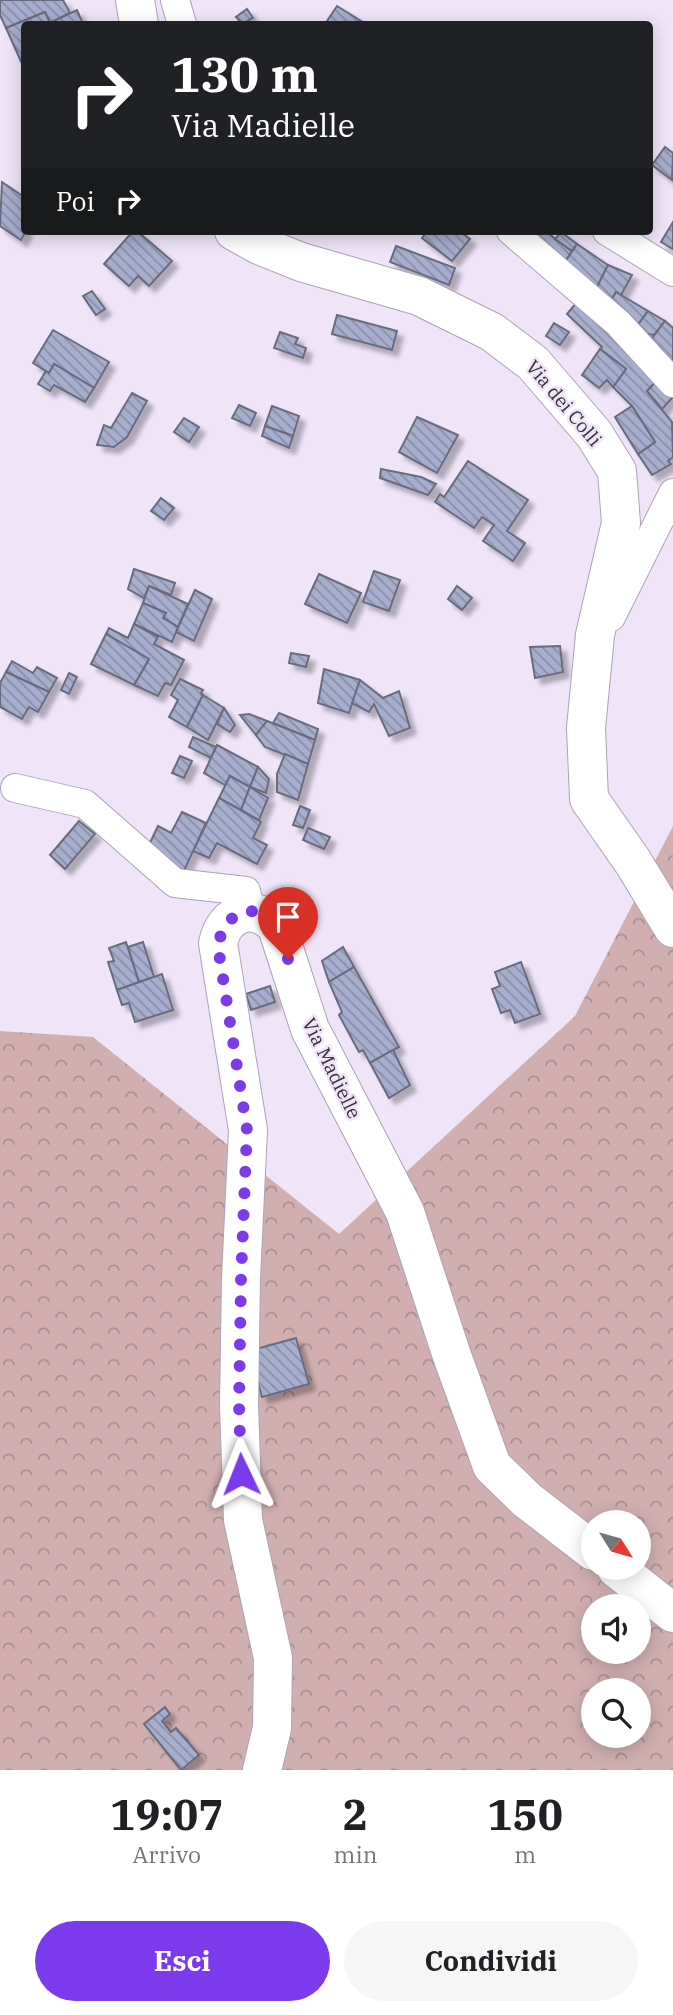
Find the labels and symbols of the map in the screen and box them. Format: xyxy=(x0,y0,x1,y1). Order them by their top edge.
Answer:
street label: Via dei Colli xyxy=(521,355,607,451)
pin xyxy=(258,887,318,959)
street label: Via Madielle xyxy=(297,1014,367,1122)
position arrow xyxy=(204,1437,278,1511)
north arrow xyxy=(581,1510,651,1580)

